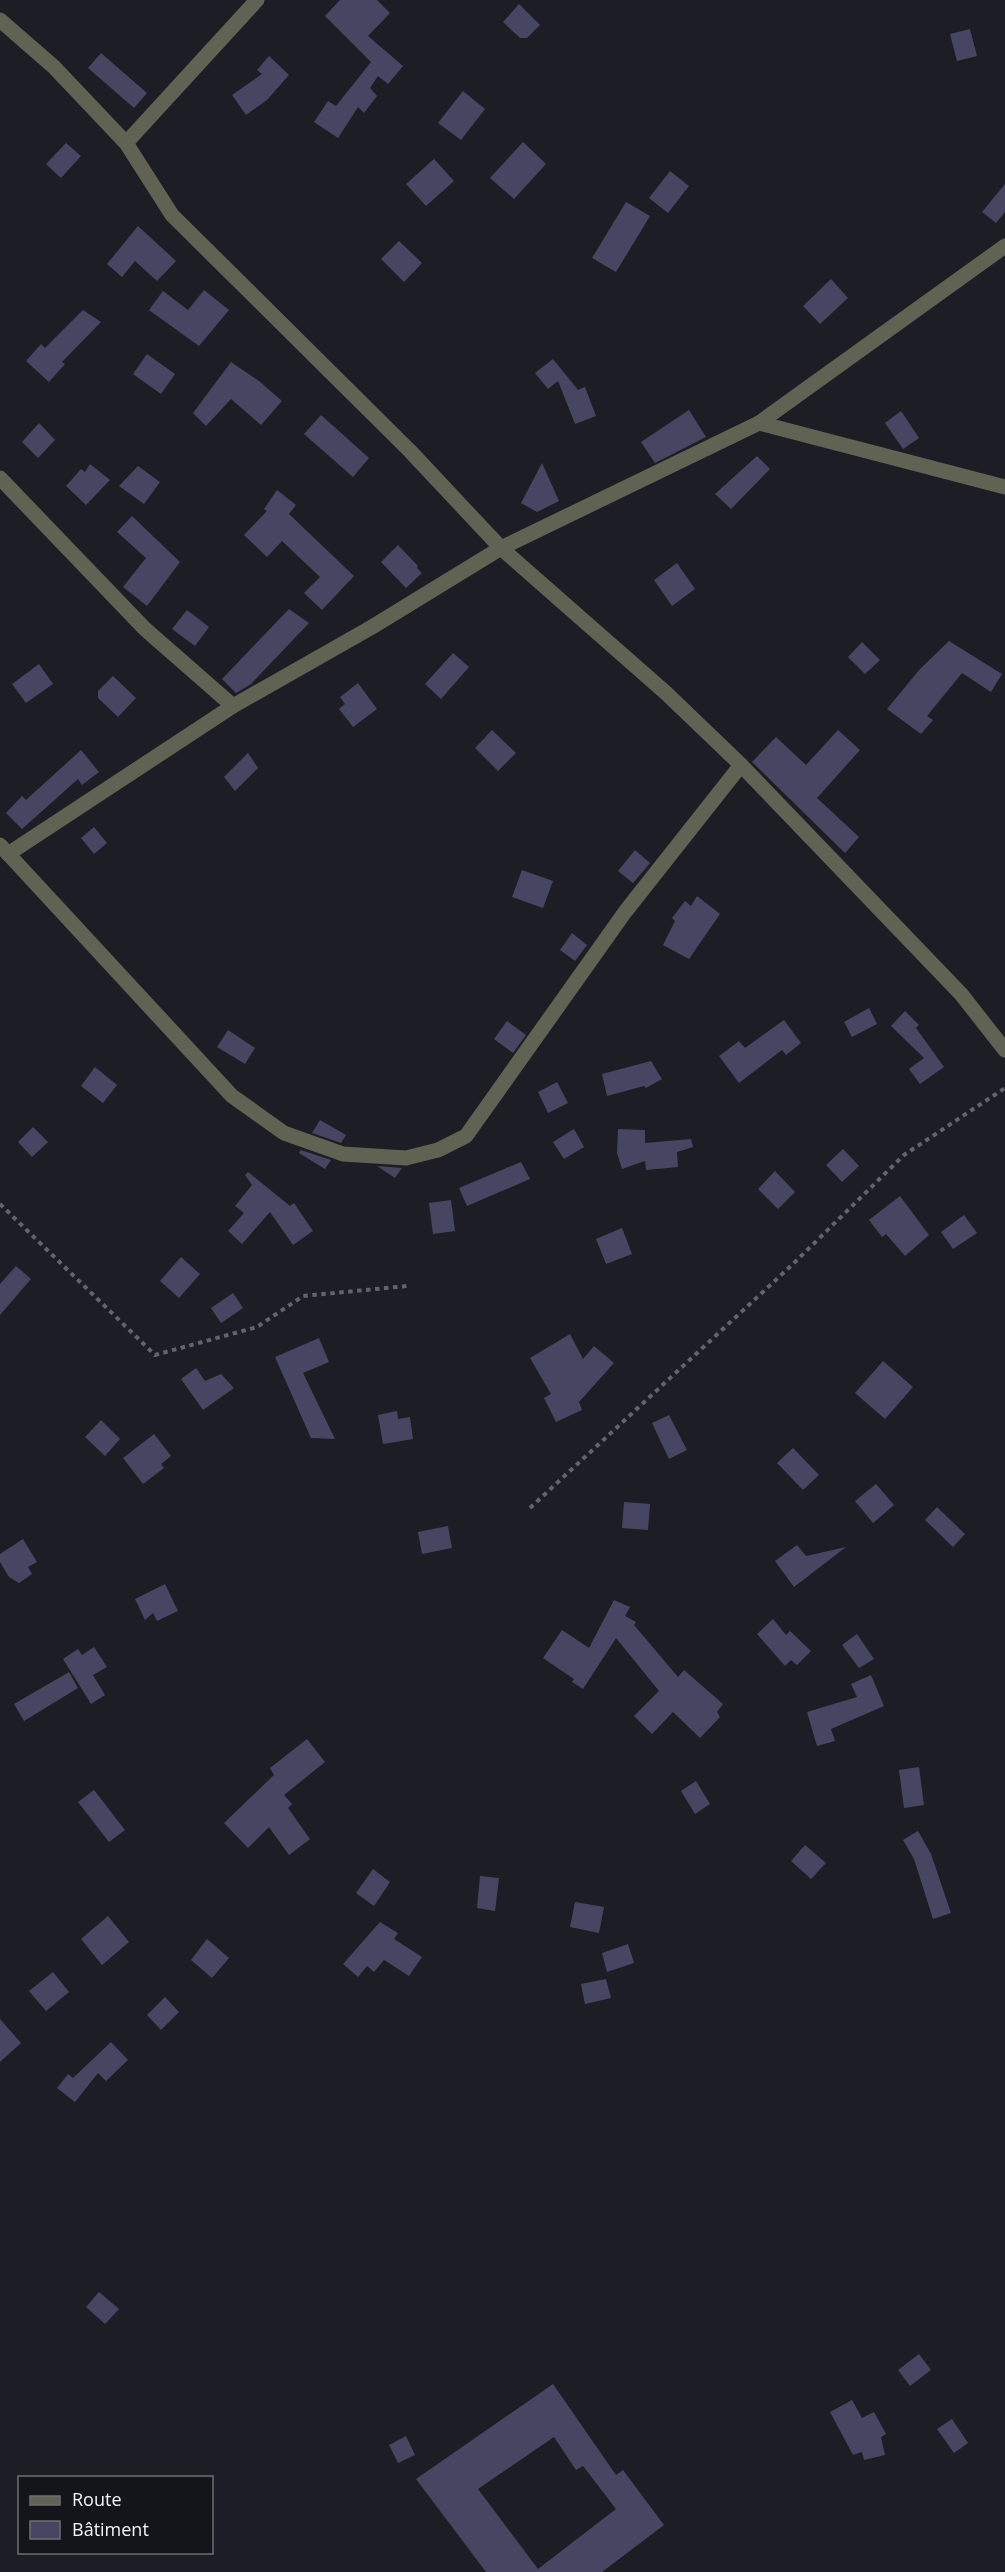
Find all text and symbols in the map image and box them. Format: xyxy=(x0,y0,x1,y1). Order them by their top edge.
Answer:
legend xyxy=(18,2476,213,2554)
text: Route xyxy=(72,2487,122,2511)
text: Bâtiment xyxy=(72,2517,149,2541)

